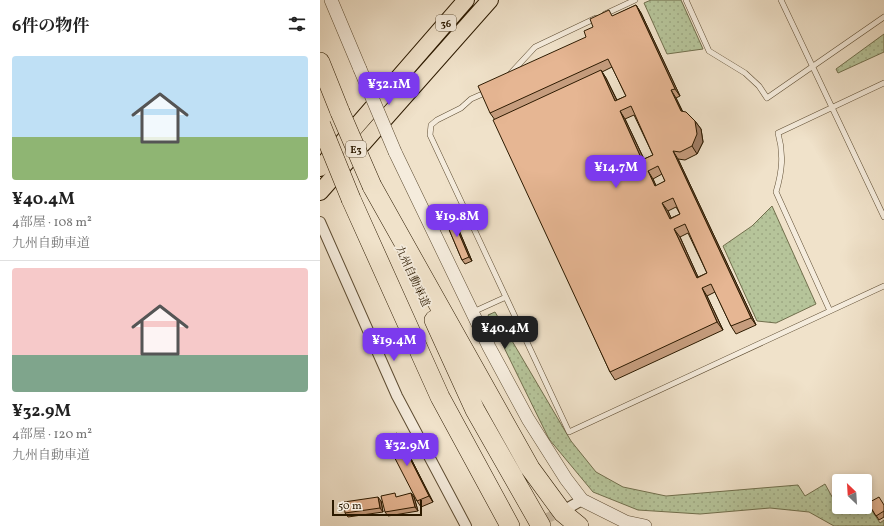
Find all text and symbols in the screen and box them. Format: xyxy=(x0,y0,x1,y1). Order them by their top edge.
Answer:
icon: filters xyxy=(286,13,308,35)
text: 6件の物件 xyxy=(12,15,89,38)
road number: 36 xyxy=(436,15,456,31)
pin: ¥32.1M xyxy=(356,72,422,106)
text: ¥32.1M xyxy=(367,76,411,94)
icon: home xyxy=(124,82,196,154)
road number: E3 xyxy=(346,141,366,157)
pin: ¥14.7M xyxy=(583,155,649,189)
text: ¥14.7M xyxy=(594,159,638,177)
text: ¥40.4M xyxy=(12,188,75,211)
pin: ¥19.8M xyxy=(424,204,490,238)
text: ¥19.8M xyxy=(435,208,479,226)
text: 4部屋 · 108 m² xyxy=(12,214,92,232)
text: 九州自動車道 xyxy=(12,235,90,253)
street label: 九州自動車道 xyxy=(391,244,432,310)
icon: home xyxy=(124,294,196,366)
pin: ¥40.4M xyxy=(472,316,538,350)
text: ¥40.4M xyxy=(481,320,529,338)
pin: ¥19.4M xyxy=(361,328,427,362)
text: ¥19.4M xyxy=(372,332,416,350)
text: ¥32.9M xyxy=(12,400,71,423)
text: 4部屋 · 120 m² xyxy=(12,426,92,444)
pin: ¥32.9M xyxy=(374,433,440,467)
text: ¥32.9M xyxy=(384,437,430,455)
text: 九州自動車道 xyxy=(12,447,90,465)
north arrow xyxy=(832,474,872,514)
map controls xyxy=(832,474,872,514)
scale bar xyxy=(332,498,422,517)
text: 50 m xyxy=(338,499,362,514)

